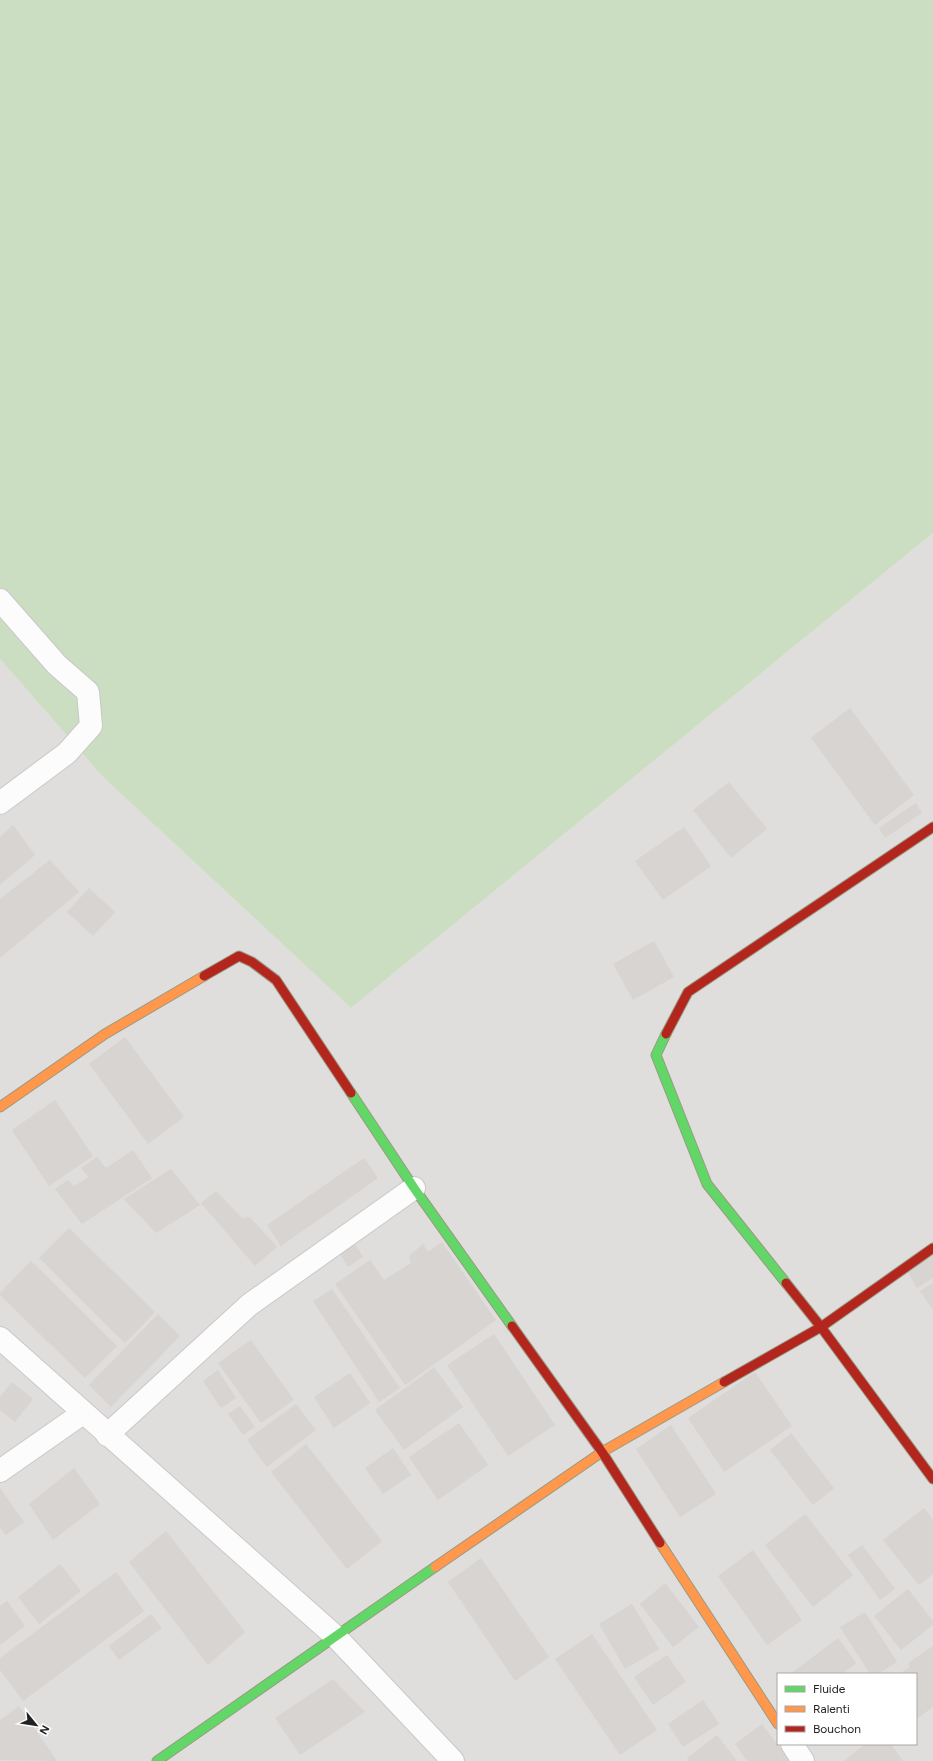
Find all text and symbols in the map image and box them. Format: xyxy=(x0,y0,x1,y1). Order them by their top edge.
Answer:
legend xyxy=(777,1673,917,1745)
text: Fluide xyxy=(813,1682,846,1696)
text: Ralenti xyxy=(813,1702,850,1716)
north arrow xyxy=(16,1705,56,1745)
text: Bouchon xyxy=(813,1722,861,1736)
text: N xyxy=(36,1723,52,1737)

